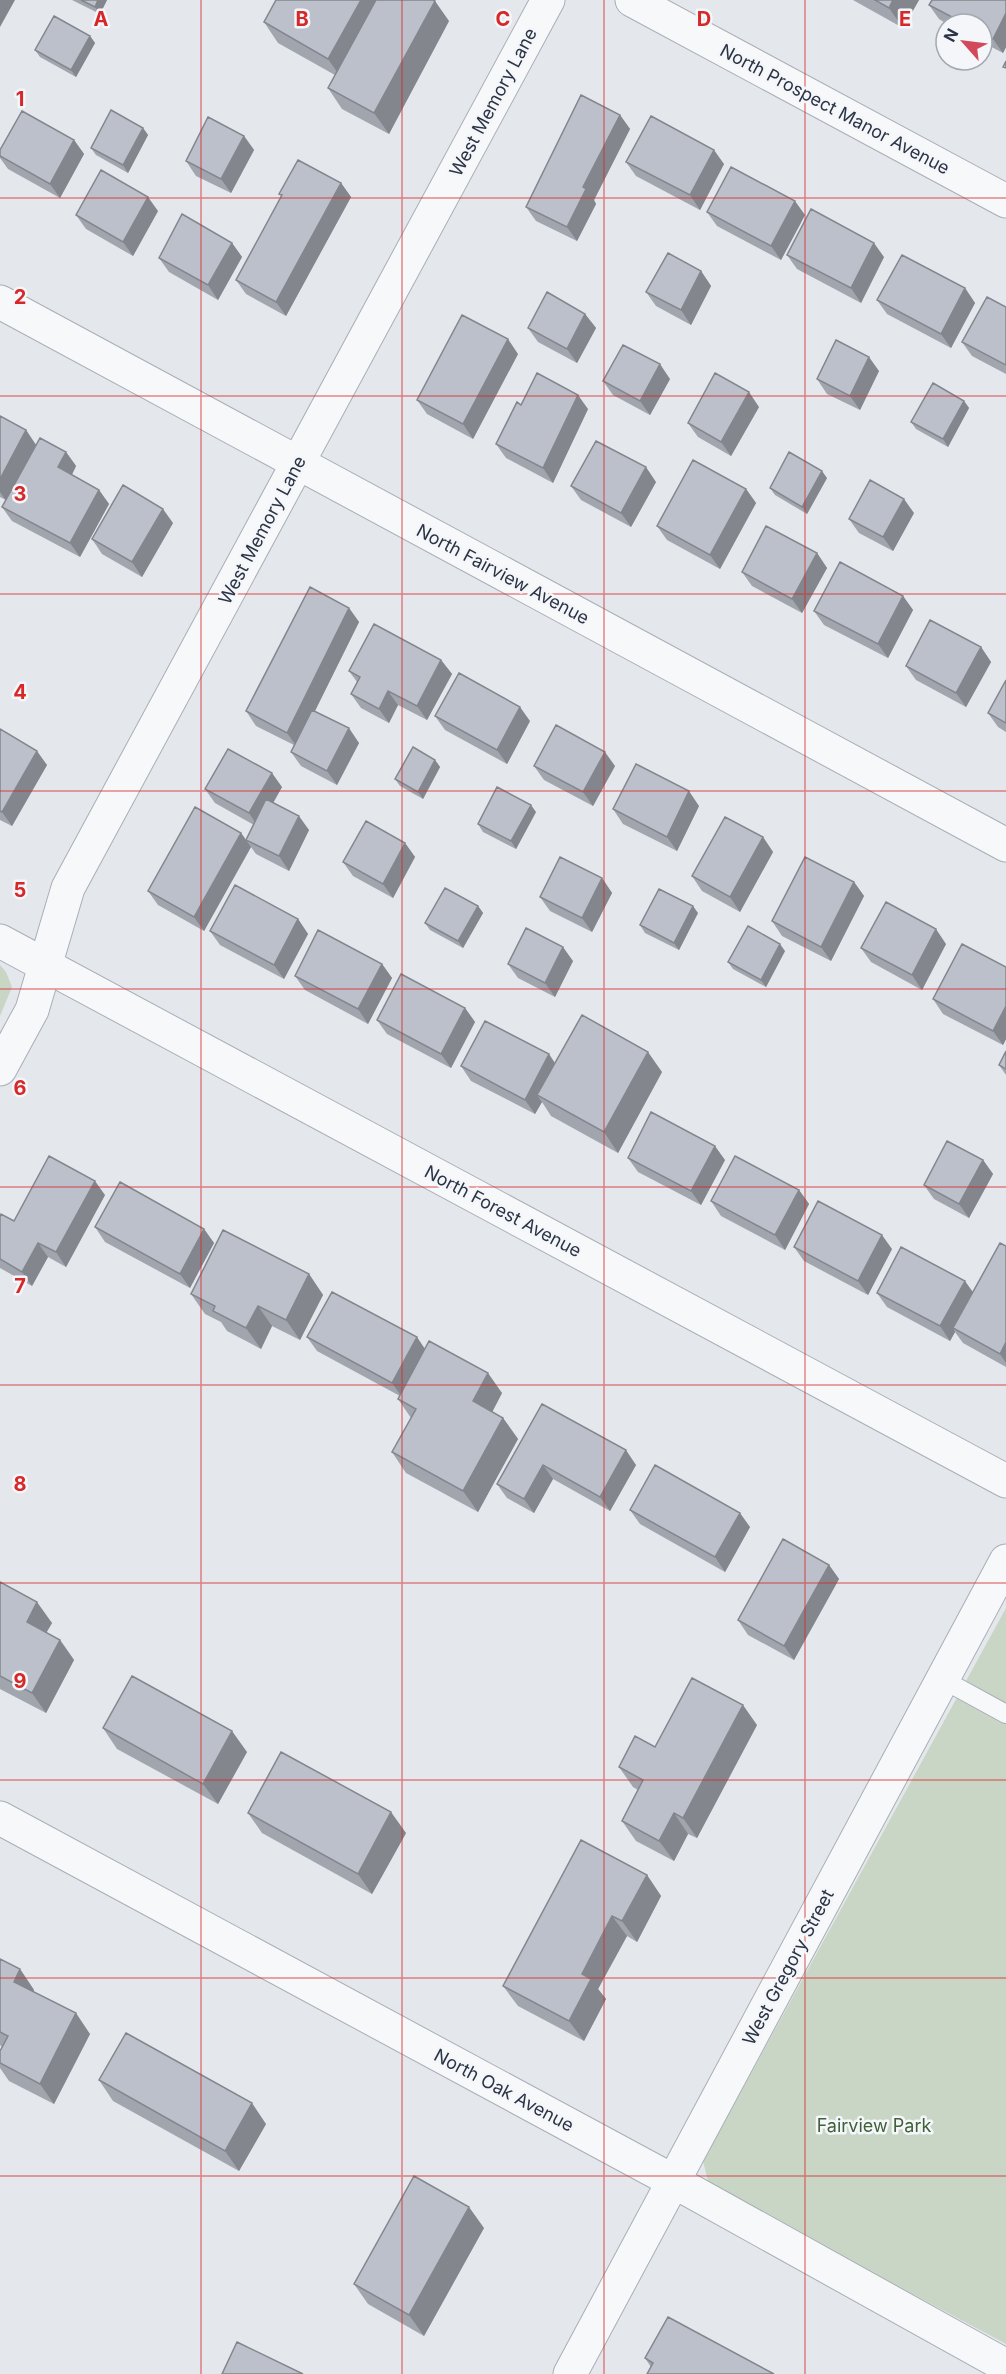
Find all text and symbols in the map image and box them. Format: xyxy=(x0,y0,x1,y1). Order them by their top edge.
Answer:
text: A xyxy=(94,7,109,31)
text: B xyxy=(295,7,309,31)
text: C xyxy=(496,7,510,31)
text: D xyxy=(697,7,711,31)
text: E xyxy=(899,7,911,31)
north arrow xyxy=(934,12,994,72)
street label: West Memory Lane xyxy=(445,24,541,180)
text: N xyxy=(939,25,962,45)
street label: North Prospect Manor Avenue xyxy=(717,39,953,179)
text: 1 xyxy=(16,87,24,111)
text: 2 xyxy=(14,285,26,309)
street label: West Memory Lane xyxy=(214,452,310,608)
text: 3 xyxy=(14,482,26,506)
street label: North Fairview Avenue xyxy=(413,520,593,628)
text: 4 xyxy=(13,680,27,704)
text: 5 xyxy=(14,878,26,902)
text: 6 xyxy=(14,1076,27,1100)
street label: North Forest Avenue xyxy=(421,1161,585,1261)
text: 7 xyxy=(14,1274,26,1298)
text: 8 xyxy=(13,1472,27,1496)
text: 9 xyxy=(14,1669,27,1693)
street label: West Gregory Street xyxy=(738,1886,838,2048)
street label: North Oak Avenue xyxy=(431,2044,577,2136)
park label: Fairview Park xyxy=(817,2115,931,2136)

